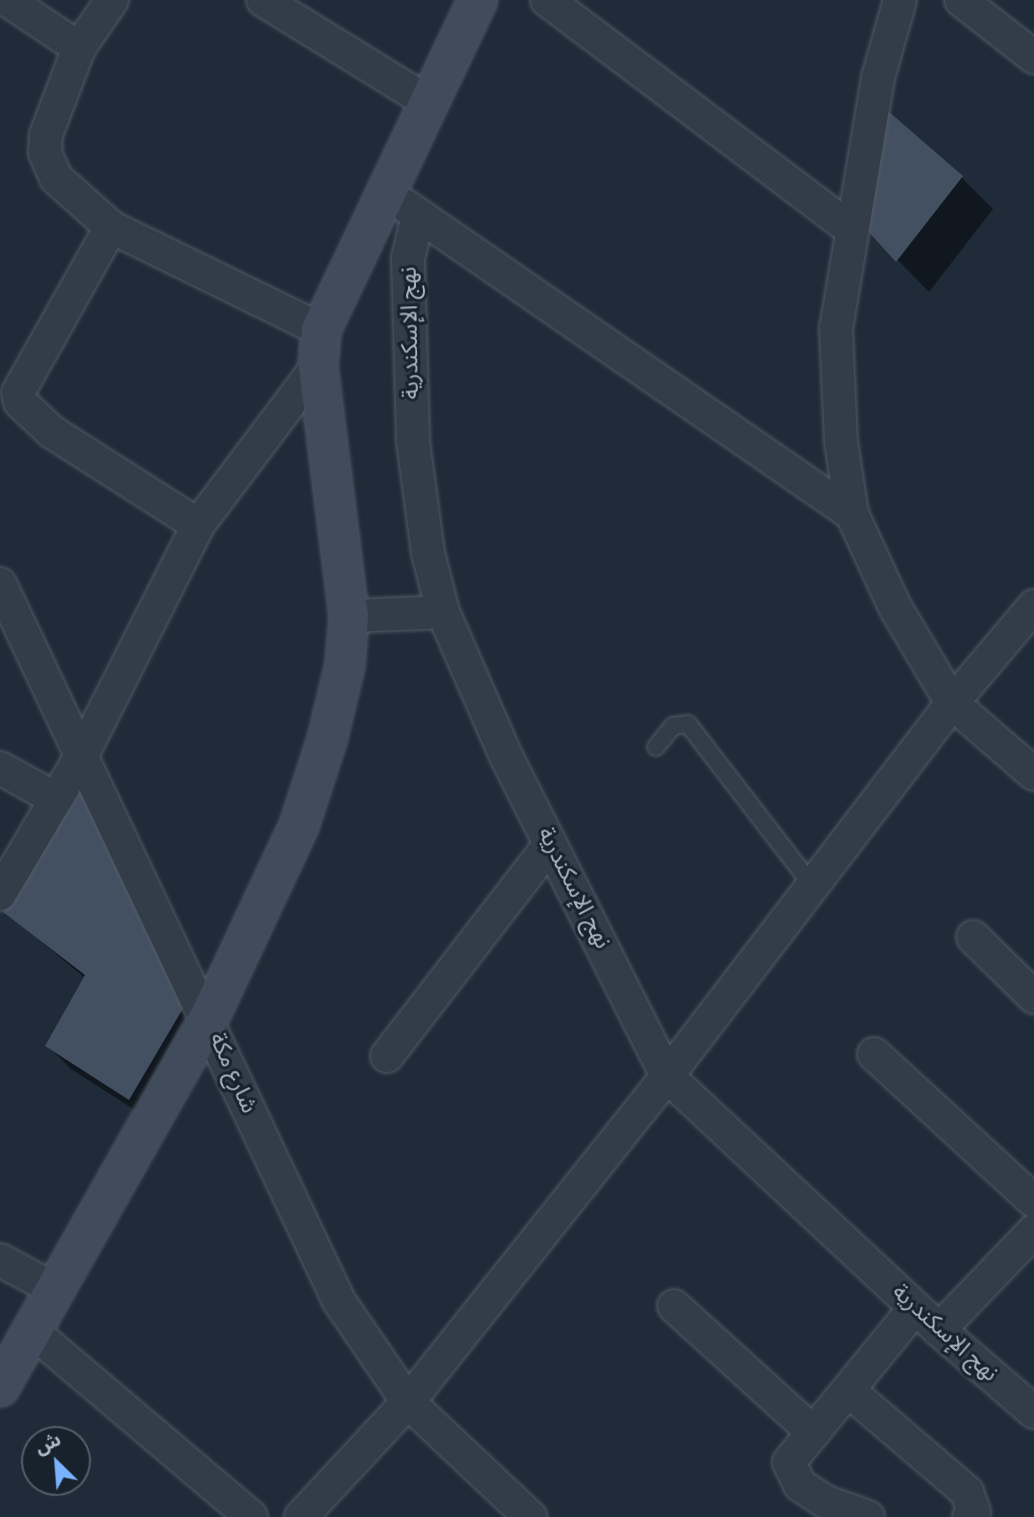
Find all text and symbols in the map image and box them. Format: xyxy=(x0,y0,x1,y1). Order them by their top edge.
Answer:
street label: نهج الإسكندرية xyxy=(395,266,425,400)
street label: نهج الإسكندرية xyxy=(532,823,616,953)
street label: شارع مكة xyxy=(203,1028,263,1118)
street label: نهج الإسكندرية xyxy=(886,1278,1004,1388)
north arrow xyxy=(21,1426,91,1496)
text: ش xyxy=(32,1428,64,1459)

